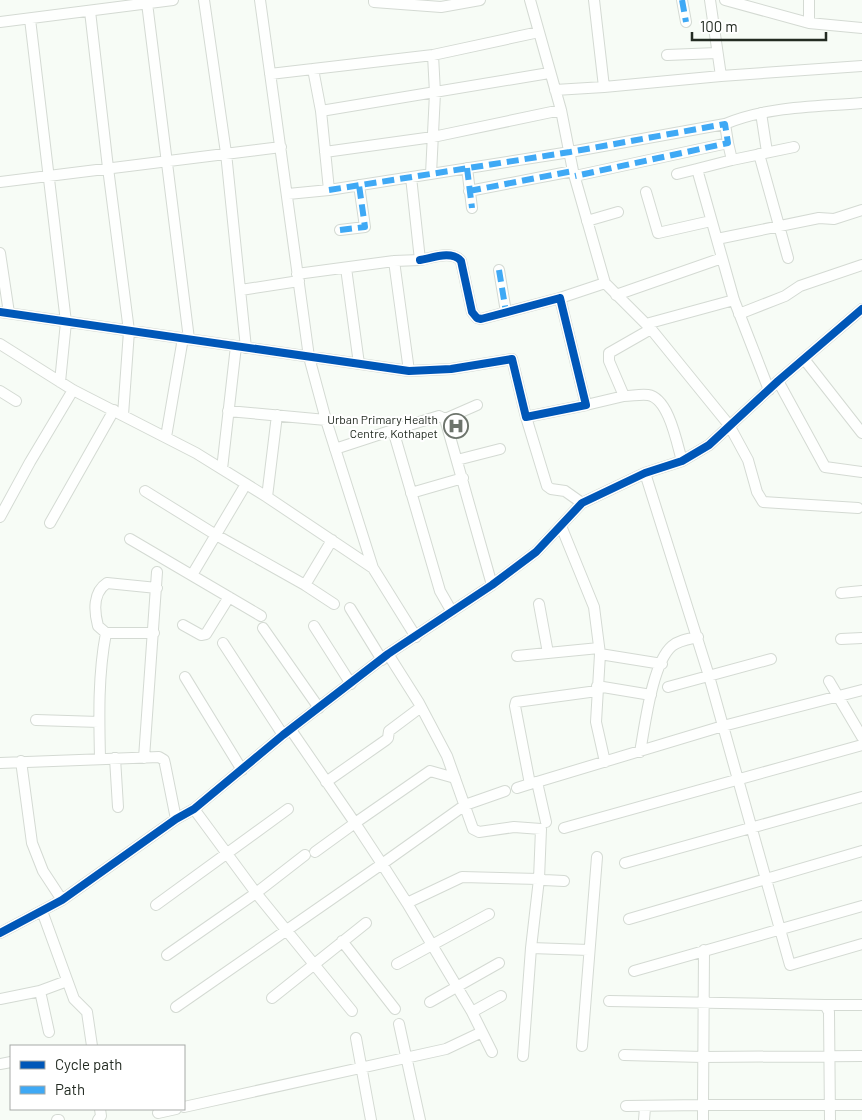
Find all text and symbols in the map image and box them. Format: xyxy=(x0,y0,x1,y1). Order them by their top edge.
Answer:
scale bar xyxy=(692,10,826,42)
text: 100 m xyxy=(700,17,738,35)
place label: Urban Primary Health Centre, Kothapet xyxy=(327,412,438,440)
hospital icon: Urban Primary Health Centre, Kothapet xyxy=(443,413,469,439)
legend xyxy=(10,1045,185,1110)
text: Cycle path xyxy=(55,1055,122,1073)
text: Path xyxy=(55,1080,85,1098)

